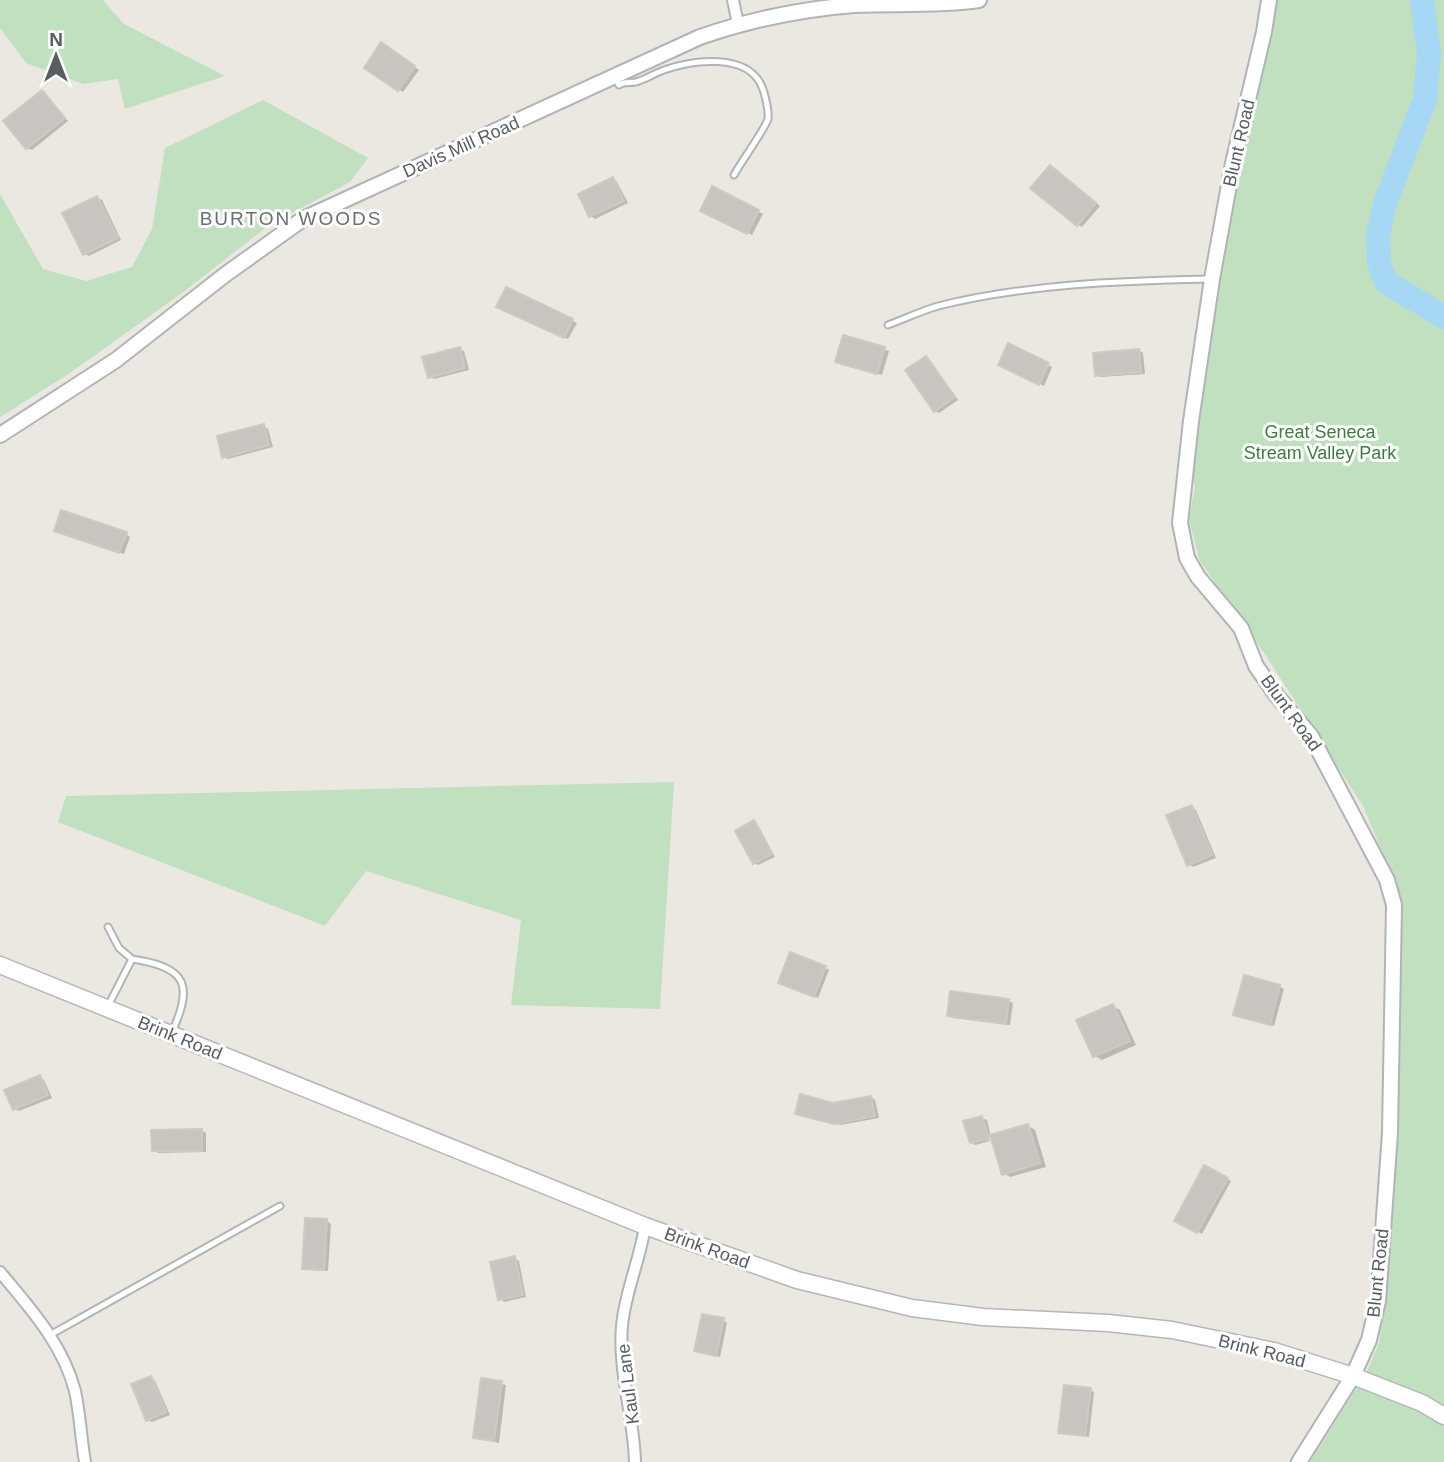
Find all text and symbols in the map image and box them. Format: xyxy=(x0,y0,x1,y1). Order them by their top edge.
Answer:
north arrow xyxy=(21,21,91,91)
text: N xyxy=(49,29,63,50)
street label: Blunt Road xyxy=(1219,97,1259,189)
street label: Davis Mill Road xyxy=(400,112,522,182)
district label: BURTON WOODS xyxy=(200,208,382,229)
park label: Great Seneca Stream Valley Park xyxy=(1244,422,1397,463)
street label: Blunt Road xyxy=(1257,671,1325,755)
street label: Brink Road xyxy=(135,1012,225,1064)
street label: Brink Road xyxy=(662,1223,752,1273)
street label: Blunt Road xyxy=(1363,1228,1393,1318)
street label: Brink Road xyxy=(1216,1331,1308,1371)
street label: Kaul Lane xyxy=(613,1343,643,1425)

